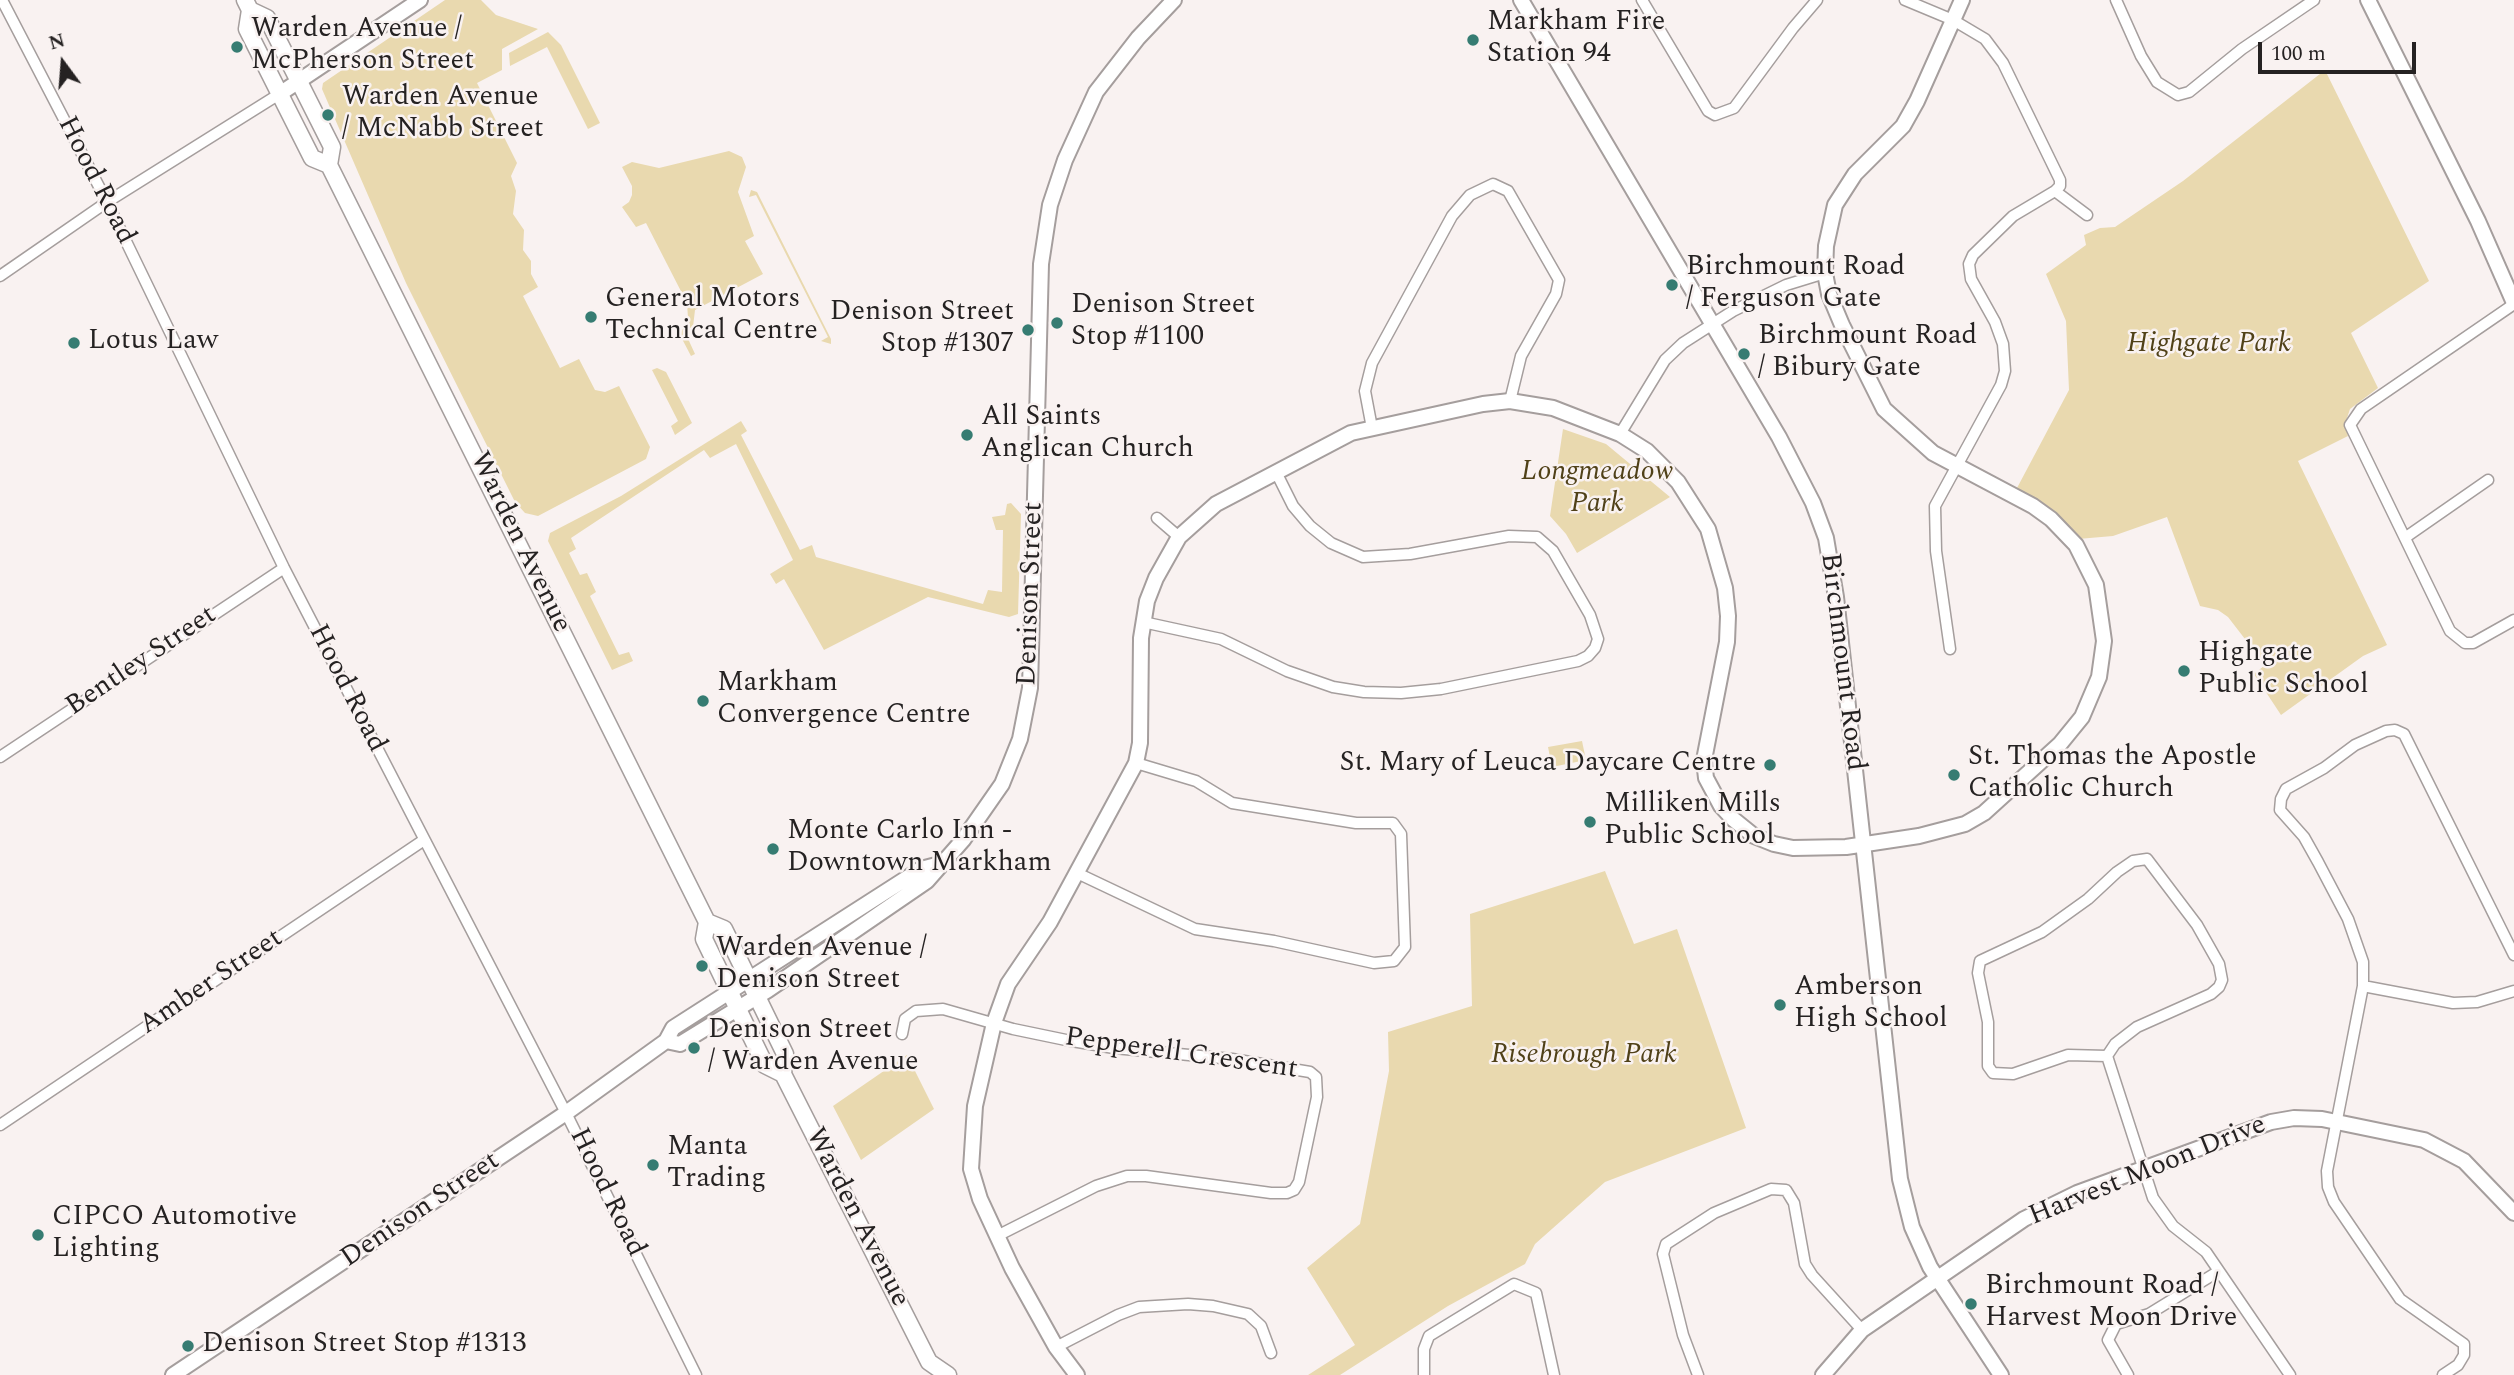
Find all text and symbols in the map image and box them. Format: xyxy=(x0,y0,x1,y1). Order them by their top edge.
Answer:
place label: Markham Fire Station 94 xyxy=(1487,7,1665,73)
place label: Warden Avenue / McPherson Street xyxy=(251,14,474,80)
text: N xyxy=(46,26,69,58)
north arrow xyxy=(28,28,98,98)
scale bar xyxy=(2262,28,2420,72)
marker: Markham Fire Station 94 xyxy=(1465,32,1481,48)
text: 100 m xyxy=(2271,38,2326,70)
marker: Warden Avenue / McPherson Street xyxy=(229,39,245,55)
place label: Warden Avenue / McNabb Street xyxy=(342,82,544,148)
marker: Warden Avenue / McNabb Street xyxy=(320,107,336,123)
street label: Hood Road xyxy=(48,111,142,251)
place label: Birchmount Road / Ferguson Gate xyxy=(1686,252,1905,318)
marker: Birchmount Road / Ferguson Gate xyxy=(1664,277,1680,293)
place label: General Motors Technical Centre xyxy=(605,284,818,350)
place label: Denison Street Stop #1100 xyxy=(1071,290,1255,356)
place label: Denison Street Stop #1307 xyxy=(830,297,1014,363)
marker: General Motors Technical Centre xyxy=(583,309,599,325)
marker: Denison Street Stop #1100 xyxy=(1049,315,1065,331)
place label: Birchmount Road / Bibury Gate xyxy=(1758,321,1977,387)
marker: Denison Street Stop #1307 xyxy=(1020,322,1036,338)
place label: Lotus Law xyxy=(88,326,218,360)
park label: Highgate Park xyxy=(2127,329,2291,363)
marker: Lotus Law xyxy=(66,335,82,351)
marker: Birchmount Road / Bibury Gate xyxy=(1736,346,1752,362)
place label: All Saints Anglican Church xyxy=(981,402,1194,468)
marker: All Saints Anglican Church xyxy=(959,427,975,443)
street label: Warden Avenue xyxy=(461,447,577,639)
park label: Longmeadow Park xyxy=(1521,457,1673,523)
street label: Denison Street xyxy=(1012,501,1052,687)
street label: Birchmount Road xyxy=(1811,551,1871,773)
street label: Bentley Street xyxy=(60,599,224,725)
street label: Hood Road xyxy=(299,619,393,759)
place label: Highgate Public School xyxy=(2198,638,2368,704)
marker: Highgate Public School xyxy=(2176,663,2192,679)
place label: Markham Convergence Centre xyxy=(717,668,970,734)
marker: Markham Convergence Centre xyxy=(695,693,711,709)
place label: St. Thomas the Apostle Catholic Church xyxy=(1968,742,2256,808)
place label: St. Mary of Leuca Daycare Centre xyxy=(1340,748,1756,782)
marker: St. Mary of Leuca Daycare Centre xyxy=(1762,757,1778,773)
marker: St. Thomas the Apostle Catholic Church xyxy=(1946,767,1962,783)
place label: Milliken Mills Public School xyxy=(1604,789,1781,855)
marker: Milliken Mills Public School xyxy=(1582,814,1598,830)
place label: Monte Carlo Inn - Downtown Markham xyxy=(787,816,1052,882)
marker: Monte Carlo Inn - Downtown Markham xyxy=(765,841,781,857)
street label: Amber Street xyxy=(134,923,290,1043)
place label: Warden Avenue / Denison Street xyxy=(716,933,927,999)
marker: Warden Avenue / Denison Street xyxy=(694,958,710,974)
place label: Amberson High School xyxy=(1794,972,1947,1038)
marker: Amberson High School xyxy=(1772,997,1788,1013)
place label: Denison Street / Warden Avenue xyxy=(708,1015,919,1081)
street label: Pepperell Crescent xyxy=(1062,1022,1300,1088)
marker: Denison Street / Warden Avenue xyxy=(686,1040,702,1056)
park label: Risebrough Park xyxy=(1491,1040,1677,1074)
street label: Harvest Moon Drive xyxy=(2025,1109,2271,1235)
street label: Hood Road xyxy=(560,1123,652,1263)
street label: Warden Avenue xyxy=(796,1123,916,1313)
place label: Manta Trading xyxy=(667,1132,766,1198)
street label: Denison Street xyxy=(335,1146,507,1276)
marker: Manta Trading xyxy=(645,1157,661,1173)
place label: CIPCO Automotive Lighting xyxy=(52,1202,297,1268)
marker: CIPCO Automotive Lighting xyxy=(30,1227,46,1243)
place label: Birchmount Road / Harvest Moon Drive xyxy=(1985,1271,2237,1337)
marker: Birchmount Road / Harvest Moon Drive xyxy=(1963,1296,1979,1312)
place label: Denison Street Stop #1313 xyxy=(202,1329,526,1363)
marker: Denison Street Stop #1313 xyxy=(180,1338,196,1354)

